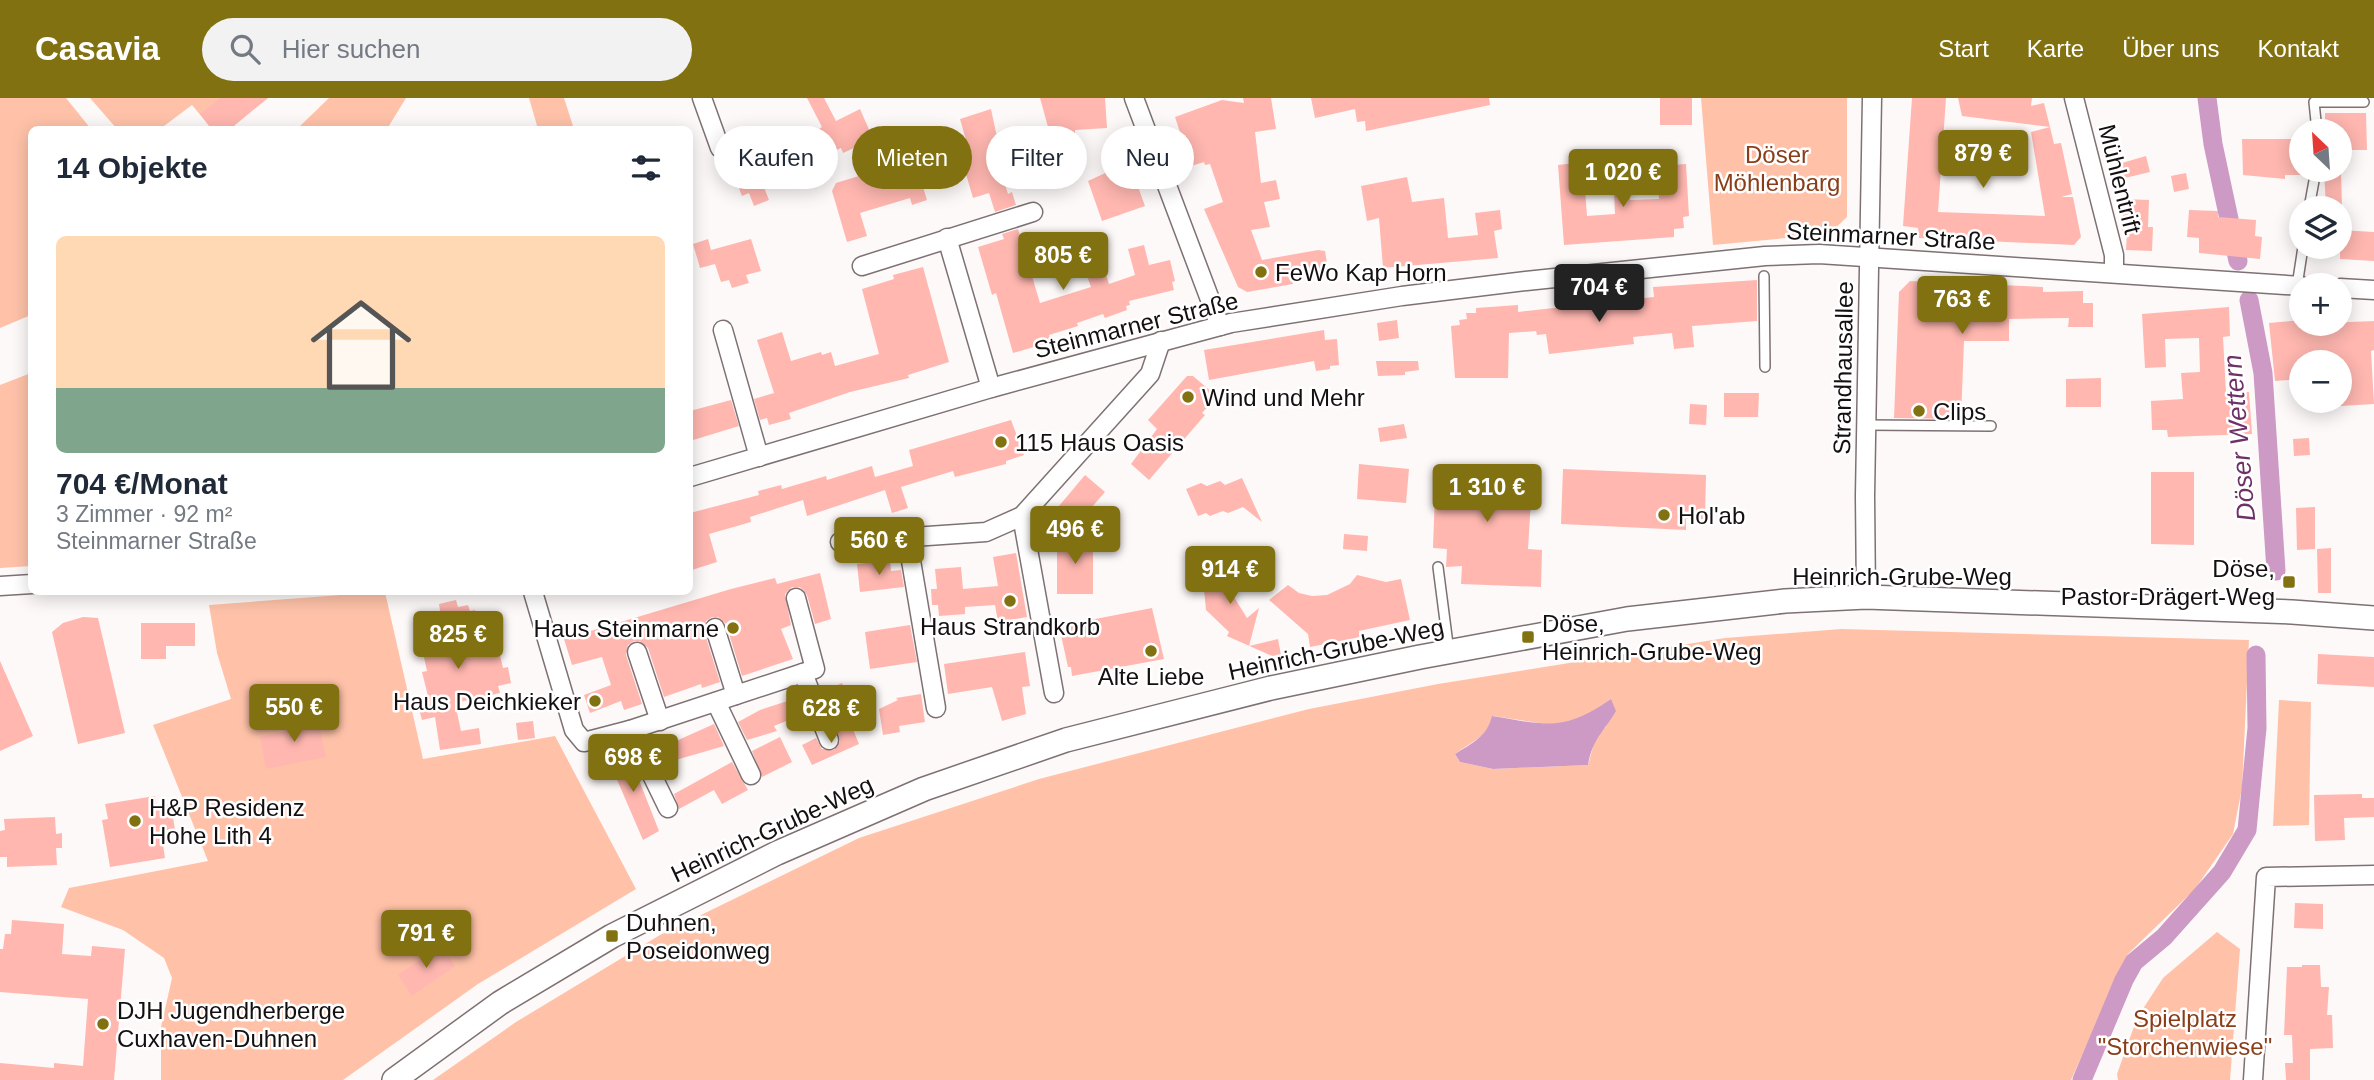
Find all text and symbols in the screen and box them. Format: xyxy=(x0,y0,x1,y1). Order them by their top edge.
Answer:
search box xyxy=(202,18,692,81)
text: Casavia xyxy=(35,30,160,67)
icon: search xyxy=(226,30,264,68)
text: Hier suchen xyxy=(282,34,421,64)
text: Start xyxy=(1938,35,1989,62)
text: Karte xyxy=(2027,35,2084,62)
text: Über uns xyxy=(2122,35,2220,62)
text: Kontakt xyxy=(2258,35,2339,62)
north arrow xyxy=(2289,119,2352,182)
map controls xyxy=(2289,119,2352,413)
street label: Mühlentrift xyxy=(2093,121,2147,237)
chip: Kaufen xyxy=(714,126,838,189)
chip: Mieten xyxy=(852,126,972,189)
chip: Filter xyxy=(986,126,1087,189)
chip: Neu xyxy=(1101,126,1194,189)
pin: 879 € xyxy=(1934,130,2032,190)
text: 879 € xyxy=(1954,140,2012,166)
park label: Döser Möhlenbarg xyxy=(1714,141,1840,196)
icon: filters xyxy=(627,149,665,187)
pin: 1 020 € xyxy=(1558,150,1688,209)
text: 14 Objekte xyxy=(56,151,208,184)
text: 1 020 € xyxy=(1585,159,1661,185)
button: layers xyxy=(2289,196,2352,259)
street label: Steinmarner Straße xyxy=(1786,217,1996,255)
pin: 805 € xyxy=(1014,232,1112,292)
text: 805 € xyxy=(1034,242,1092,268)
place label: FeWo Kap Horn xyxy=(1275,259,1447,286)
marker: FeWo Kap Horn xyxy=(1253,264,1269,280)
pin: 704 € xyxy=(1550,264,1648,324)
button: + xyxy=(2289,273,2352,336)
text: 704 € xyxy=(1570,274,1628,300)
pin: 763 € xyxy=(1913,276,2011,336)
street label: Strandhausallee xyxy=(1828,281,1858,455)
icon: home xyxy=(298,282,424,408)
text: 763 € xyxy=(1933,286,1991,312)
street label: Steinmarner Straße xyxy=(1031,287,1241,363)
button: − xyxy=(2289,350,2352,413)
water label: Döser Wettern xyxy=(2217,353,2261,523)
place label: Wind und Mehr xyxy=(1202,384,1365,411)
marker: Wind und Mehr xyxy=(1180,389,1196,405)
place label: Clips xyxy=(1933,398,1986,425)
marker: Clips xyxy=(1911,403,1927,419)
place label: 115 Haus Oasis xyxy=(1015,429,1184,456)
marker: 115 Haus Oasis xyxy=(993,434,1009,450)
pin: 1 310 € xyxy=(1422,464,1552,524)
text: 704 €/Monat xyxy=(56,467,228,500)
text: 1 310 € xyxy=(1449,474,1525,500)
text: 3 Zimmer · 92 m² xyxy=(56,501,232,527)
place label: Hol'ab xyxy=(1678,502,1745,529)
pin: 496 € xyxy=(1026,506,1124,566)
marker: Hol'ab xyxy=(1656,507,1672,523)
text: 496 € xyxy=(1046,516,1104,542)
pin: 560 € xyxy=(830,518,928,577)
text: 560 € xyxy=(850,527,908,553)
text: Steinmarner Straße xyxy=(56,528,257,554)
pin: 914 € xyxy=(1181,546,1279,606)
place label: Döse, Pastor-Drägert-Weg xyxy=(2061,555,2275,610)
text: 914 € xyxy=(1201,556,1259,582)
street label: Heinrich-Grube-Weg xyxy=(1792,563,2012,590)
marker: Döse, Pastor-Drägert-Weg xyxy=(2281,574,2297,590)
marker: Haus Strandkorb xyxy=(1002,593,1018,609)
place label: Döse, Heinrich-Grube-Weg xyxy=(1542,610,1762,665)
pin: 825 € xyxy=(409,612,507,671)
place label: Haus Strandkorb xyxy=(920,613,1100,640)
street label: Heinrich-Grube-Weg xyxy=(1226,613,1446,685)
place label: Haus Steinmarne xyxy=(534,615,719,642)
marker: Haus Steinmarne xyxy=(725,620,741,636)
text: 825 € xyxy=(429,621,487,647)
marker: Döse, Heinrich-Grube-Weg xyxy=(1520,629,1536,645)
marker: Alte Liebe xyxy=(1143,643,1159,659)
place label: Alte Liebe xyxy=(1098,663,1204,690)
pin: 550 € xyxy=(245,684,343,744)
pin: 628 € xyxy=(782,686,880,745)
place label: Haus Deichkieker xyxy=(393,688,581,715)
marker: Haus Deichkieker xyxy=(587,693,603,709)
text: 550 € xyxy=(265,694,323,720)
text: 628 € xyxy=(802,695,860,721)
pin: 698 € xyxy=(584,734,682,794)
text: 698 € xyxy=(604,744,662,770)
street label: Heinrich-Grube-Weg xyxy=(667,770,877,888)
place label: H&P Residenz Hohe Lith 4 xyxy=(149,794,305,849)
marker: H&P Residenz Hohe Lith 4 xyxy=(127,813,143,829)
place label: Duhnen, Poseidonweg xyxy=(626,909,770,964)
pin: 791 € xyxy=(377,910,475,970)
text: 791 € xyxy=(397,920,455,946)
marker: Duhnen, Poseidonweg xyxy=(604,928,620,944)
place label: DJH Jugendherberge Cuxhaven-Duhnen xyxy=(117,997,345,1052)
park label: Spielplatz "Storchenwiese" xyxy=(2098,1005,2272,1060)
marker: DJH Jugendherberge Cuxhaven-Duhnen xyxy=(95,1016,111,1032)

